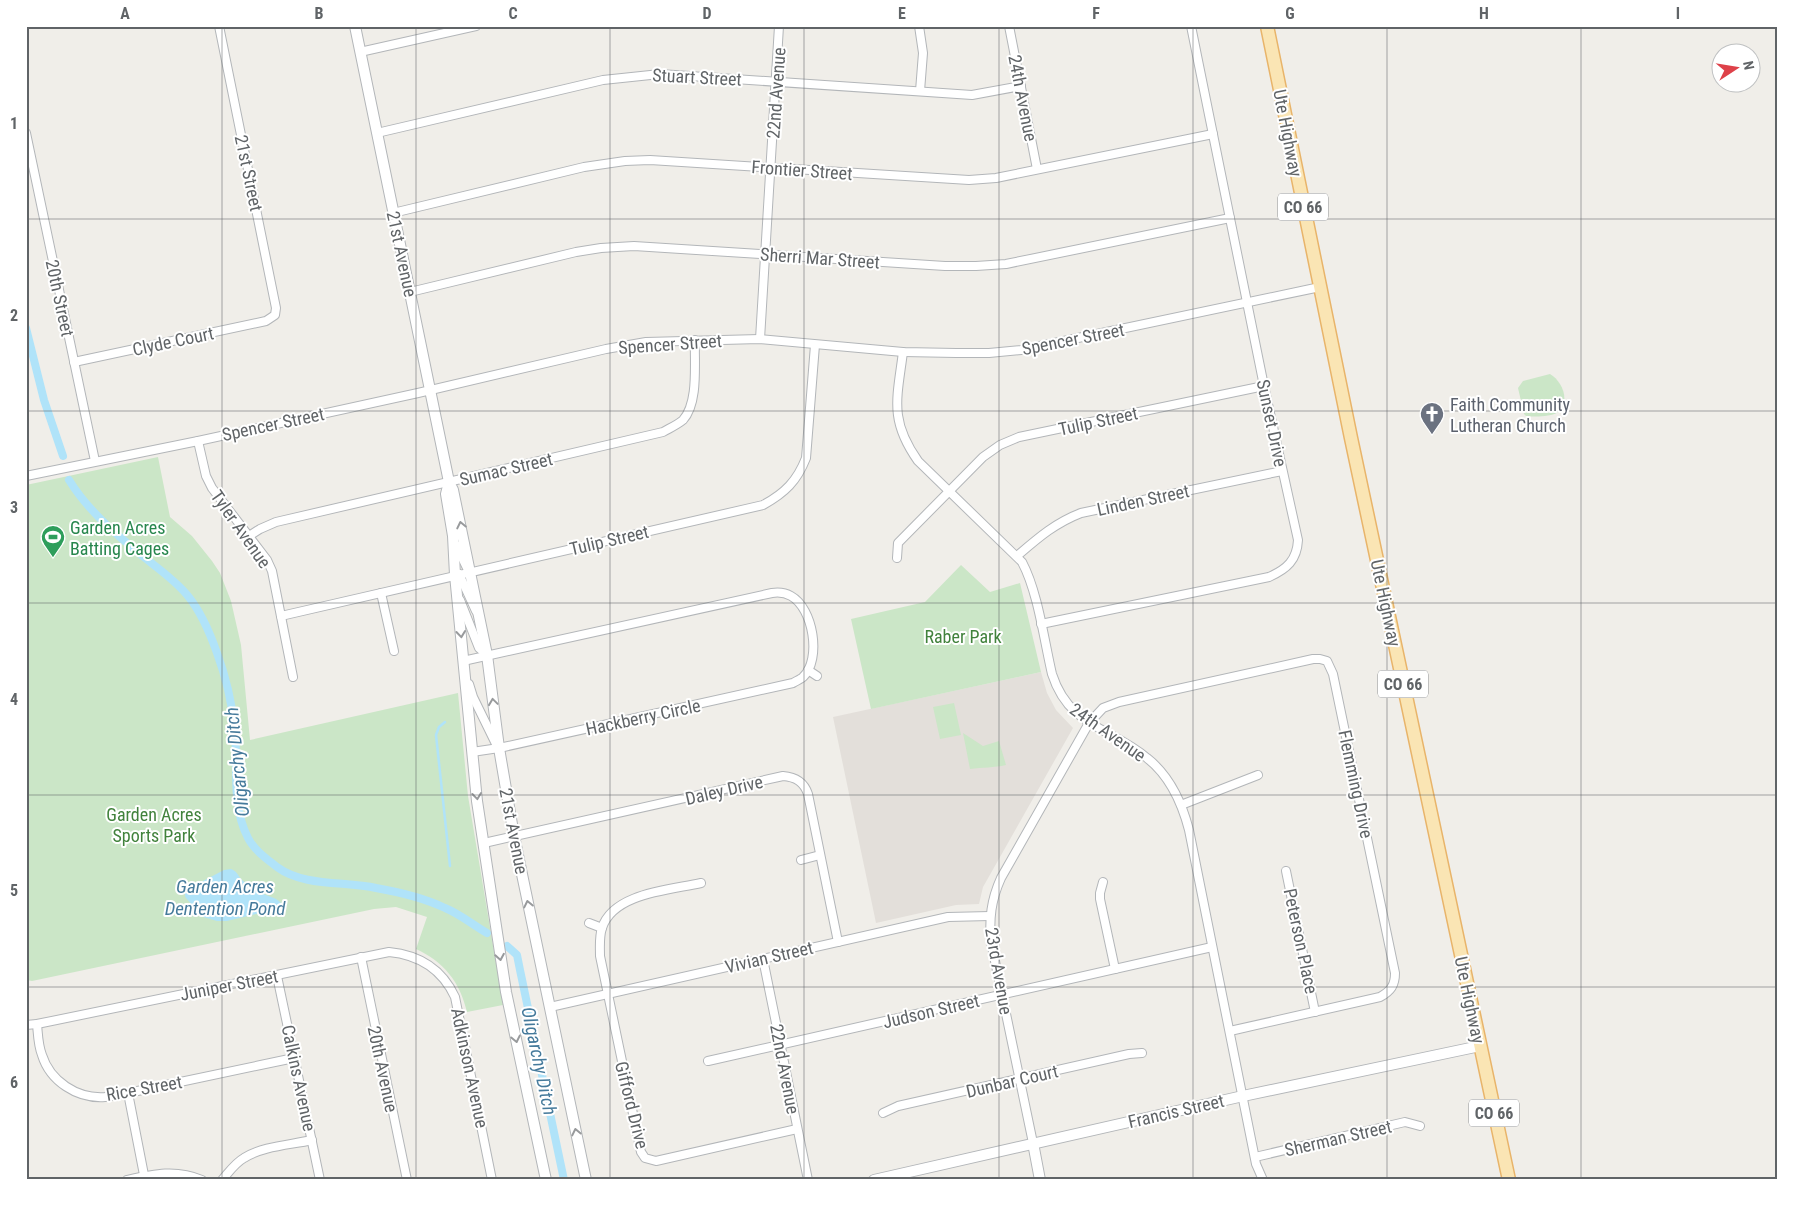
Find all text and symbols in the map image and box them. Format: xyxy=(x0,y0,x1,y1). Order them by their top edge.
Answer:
text: A xyxy=(120,4,130,23)
text: B xyxy=(315,4,324,23)
text: C xyxy=(508,4,518,23)
text: D xyxy=(702,4,712,23)
text: E xyxy=(898,4,906,23)
text: F xyxy=(1092,4,1100,23)
text: G xyxy=(1285,4,1295,23)
text: H xyxy=(1479,4,1489,23)
text: I xyxy=(1676,4,1680,23)
north arrow xyxy=(1710,42,1760,92)
street label: 22nd Avenue xyxy=(762,47,790,139)
street label: 24th Avenue xyxy=(1004,53,1042,143)
text: N xyxy=(1740,59,1757,71)
street label: Stuart Street xyxy=(652,64,742,90)
street label: Ute Highway xyxy=(1269,88,1307,179)
text: 1 xyxy=(10,114,18,133)
street label: 21st Street xyxy=(231,133,267,213)
street label: Frontier Street xyxy=(751,156,853,184)
road number: CO 66 xyxy=(1278,193,1328,220)
street label: 21st Avenue xyxy=(383,209,421,299)
street label: Sherri Mar Street xyxy=(760,243,880,273)
street label: 20th Street xyxy=(42,258,78,338)
text: 2 xyxy=(10,306,18,325)
street label: Spencer Street xyxy=(1020,319,1126,359)
street label: Clyde Court xyxy=(131,322,215,360)
street label: Spencer Street xyxy=(617,330,723,358)
street label: Sunset Drive xyxy=(1253,377,1291,469)
place label: Faith Community Lutheran Church xyxy=(1450,394,1570,436)
church icon: Faith Community Lutheran Church xyxy=(1419,401,1445,435)
street label: Tulip Street xyxy=(1056,402,1140,440)
street label: Spencer Street xyxy=(220,403,326,445)
street label: Sumac Street xyxy=(457,448,555,490)
street label: Linden Street xyxy=(1095,480,1191,520)
street label: Tyler Avenue xyxy=(207,486,275,572)
text: 3 xyxy=(10,498,18,517)
place label: Garden Acres Batting Cages xyxy=(70,517,169,559)
one-way arrow xyxy=(456,520,466,529)
street label: Tulip Street xyxy=(567,521,651,559)
sports icon: Garden Acres Batting Cages xyxy=(40,524,66,558)
street label: Ute Highway xyxy=(1367,558,1406,649)
park label: Raber Park xyxy=(924,626,1002,647)
one-way arrow xyxy=(455,631,466,639)
road number: CO 66 xyxy=(1378,671,1428,698)
text: 4 xyxy=(10,690,18,709)
street label: Hackberry Circle xyxy=(584,695,702,739)
one-way arrow xyxy=(488,697,499,705)
street label: 24th Avenue xyxy=(1066,698,1150,766)
water label: Oligarchy Ditch xyxy=(220,706,254,818)
street label: Flemming Drive xyxy=(1334,728,1378,840)
street label: Daley Drive xyxy=(683,771,765,809)
street label: 21st Avenue xyxy=(495,786,533,876)
one-way arrow xyxy=(471,792,482,800)
park label: Garden Acres Sports Park xyxy=(106,804,202,846)
water label: Garden Acres Dentention Pond xyxy=(165,875,286,920)
text: 5 xyxy=(10,881,18,900)
street label: Peterson Place xyxy=(1280,886,1322,996)
one-way arrow xyxy=(524,900,534,909)
street label: 23rd Avenue xyxy=(981,926,1017,1016)
street label: Vivian Street xyxy=(723,937,815,977)
one-way arrow xyxy=(495,953,505,961)
street label: Ute Highway xyxy=(1451,955,1490,1046)
street label: Juniper Street xyxy=(178,965,280,1005)
street label: Judson Street xyxy=(881,990,981,1032)
water label: Oligarchy Ditch xyxy=(516,1005,562,1117)
street label: Adkinson Avenue xyxy=(447,1006,493,1130)
street label: 22nd Avenue xyxy=(766,1022,804,1116)
street label: Calkins Avenue xyxy=(277,1023,321,1133)
street label: 20th Avenue xyxy=(364,1024,402,1114)
one-way arrow xyxy=(511,1035,521,1044)
street label: Gifford Drive xyxy=(611,1059,653,1151)
street label: Dunbar Court xyxy=(964,1060,1060,1102)
street label: Rice Street xyxy=(104,1071,184,1105)
text: 6 xyxy=(10,1073,18,1092)
street label: Francis Street xyxy=(1126,1090,1226,1132)
road number: CO 66 xyxy=(1469,1100,1519,1126)
street label: Sherman Street xyxy=(1282,1115,1394,1161)
one-way arrow xyxy=(571,1128,582,1136)

